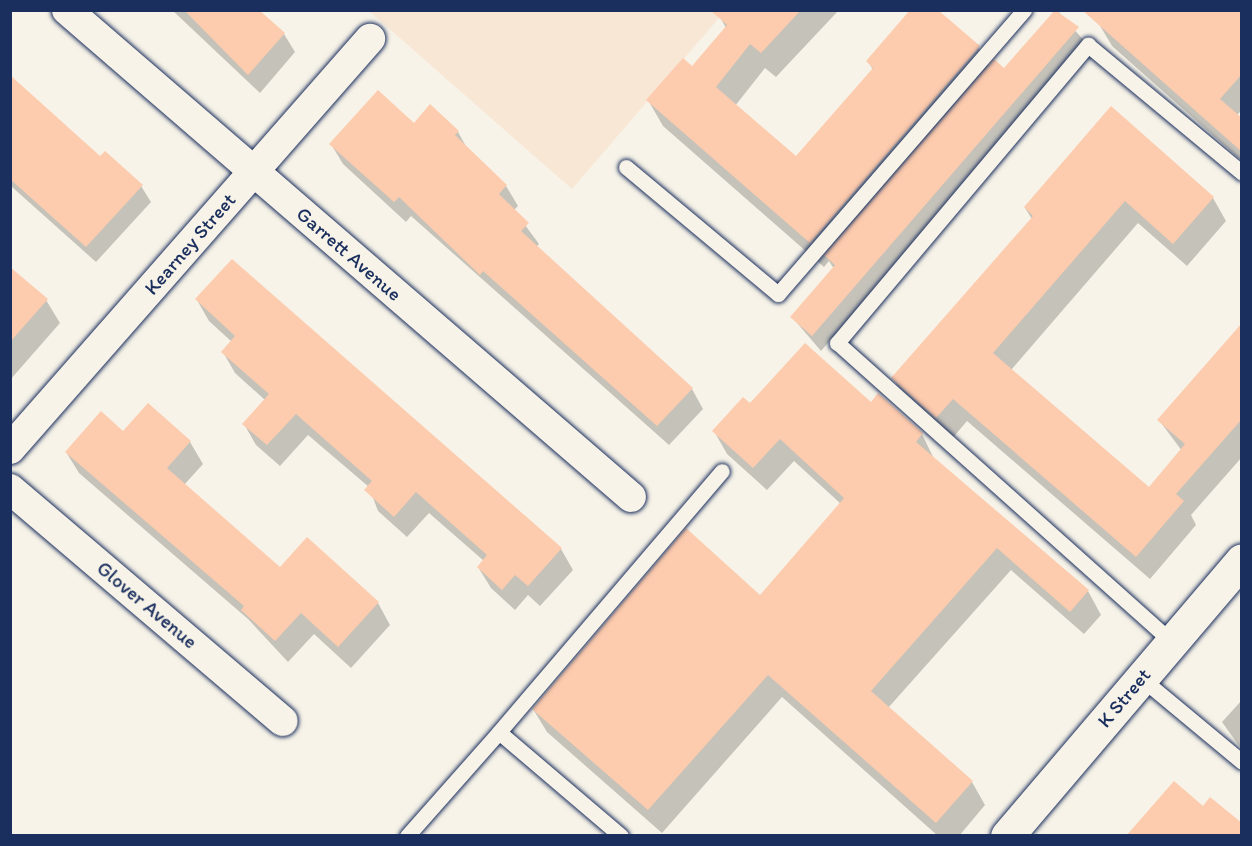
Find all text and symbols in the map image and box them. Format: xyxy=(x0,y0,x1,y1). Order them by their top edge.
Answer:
street label: Kearney Street xyxy=(139,188,241,300)
street label: Garrett Avenue xyxy=(292,202,406,306)
street label: Glover Avenue xyxy=(92,556,202,654)
street label: K Street xyxy=(1092,663,1156,733)

